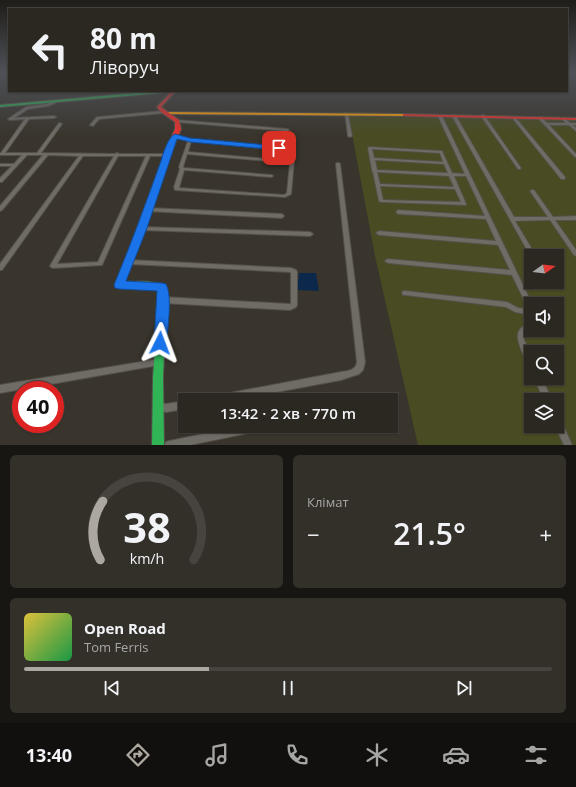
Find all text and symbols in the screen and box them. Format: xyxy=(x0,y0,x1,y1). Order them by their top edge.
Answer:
text: 80 m xyxy=(90,19,157,57)
icon: left xyxy=(24,24,76,76)
text: Ліворуч xyxy=(90,55,159,79)
pin xyxy=(262,131,296,165)
icon: arrive xyxy=(268,137,290,159)
north arrow xyxy=(524,249,564,289)
map controls xyxy=(524,249,564,433)
button: sound xyxy=(524,297,564,337)
position arrow xyxy=(139,322,181,364)
button: search xyxy=(524,345,564,385)
speed limit sign: 40 xyxy=(12,381,64,433)
button: layers xyxy=(524,393,564,433)
text: 13:42 · 2 хв · 770 m xyxy=(220,403,356,423)
text: Клімат xyxy=(307,493,349,511)
text: 38 xyxy=(123,498,170,554)
text: 21.5° xyxy=(393,513,466,554)
text: − xyxy=(307,519,320,549)
text: + xyxy=(539,519,552,549)
text: km/h xyxy=(129,548,164,567)
text: Open Road xyxy=(84,618,166,638)
text: Tom Ferris xyxy=(84,638,149,656)
icon: previous xyxy=(101,677,123,699)
icon: pause xyxy=(277,677,299,699)
icon: next xyxy=(453,677,475,699)
icon: directions xyxy=(124,741,152,769)
icon: music xyxy=(203,741,231,769)
icon: phone xyxy=(283,741,311,769)
icon: climate xyxy=(363,741,391,769)
icon: car xyxy=(442,741,470,769)
icon: filters xyxy=(522,741,550,769)
text: 13:40 xyxy=(26,743,72,767)

